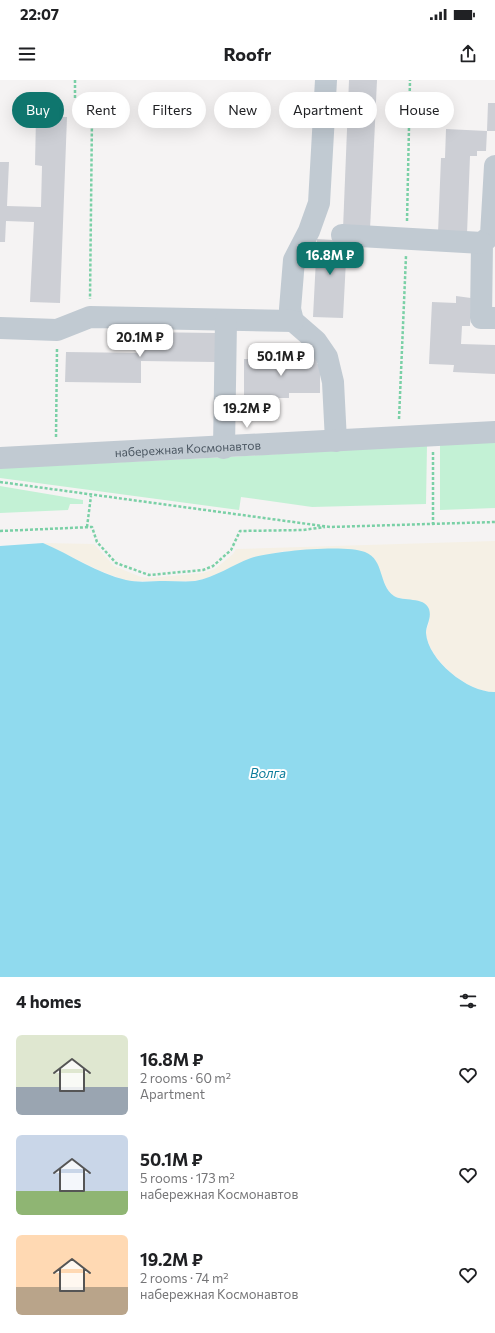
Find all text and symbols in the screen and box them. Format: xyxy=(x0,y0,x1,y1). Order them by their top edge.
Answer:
text: 22:07 xyxy=(20,5,59,23)
icon: menu xyxy=(16,43,38,65)
text: Roofr xyxy=(223,43,272,65)
icon: share xyxy=(457,43,479,65)
chip: Buy xyxy=(12,92,64,128)
chip: Rent xyxy=(72,92,130,128)
chip: Filters xyxy=(138,92,206,128)
chip: New xyxy=(214,92,271,128)
chip: Apartment xyxy=(279,92,377,128)
chip: House xyxy=(385,92,454,128)
pin: 16.8M ₽ xyxy=(293,242,367,276)
text: 16.8M ₽ xyxy=(306,247,354,263)
pin: 20.1M ₽ xyxy=(103,324,177,358)
text: 20.1M ₽ xyxy=(116,329,164,345)
pin: 50.1M ₽ xyxy=(244,343,318,377)
text: 50.1M ₽ xyxy=(257,348,305,364)
pin: 19.2M ₽ xyxy=(210,395,284,429)
text: 19.2M ₽ xyxy=(223,400,271,416)
street label: набережная Космонавтов xyxy=(114,437,261,459)
water label: Волга xyxy=(250,765,286,781)
icon: filters xyxy=(457,990,479,1012)
text: 4 homes xyxy=(16,991,81,1012)
text: 16.8M ₽ xyxy=(140,1049,204,1070)
icon: home xyxy=(48,1051,96,1099)
icon: heart xyxy=(457,1064,479,1086)
text: 2 rooms · 60 m² xyxy=(140,1070,231,1086)
text: Apartment xyxy=(140,1086,205,1102)
text: 50.1M ₽ xyxy=(140,1149,203,1170)
icon: home xyxy=(48,1151,96,1199)
icon: heart xyxy=(457,1164,479,1186)
text: 5 rooms · 173 m² xyxy=(140,1170,235,1186)
text: набережная Космонавтов xyxy=(140,1186,298,1202)
text: 19.2M ₽ xyxy=(140,1249,203,1270)
icon: home xyxy=(48,1251,96,1299)
icon: heart xyxy=(457,1264,479,1286)
text: 2 rooms · 74 m² xyxy=(140,1270,228,1286)
text: набережная Космонавтов xyxy=(140,1286,298,1302)

